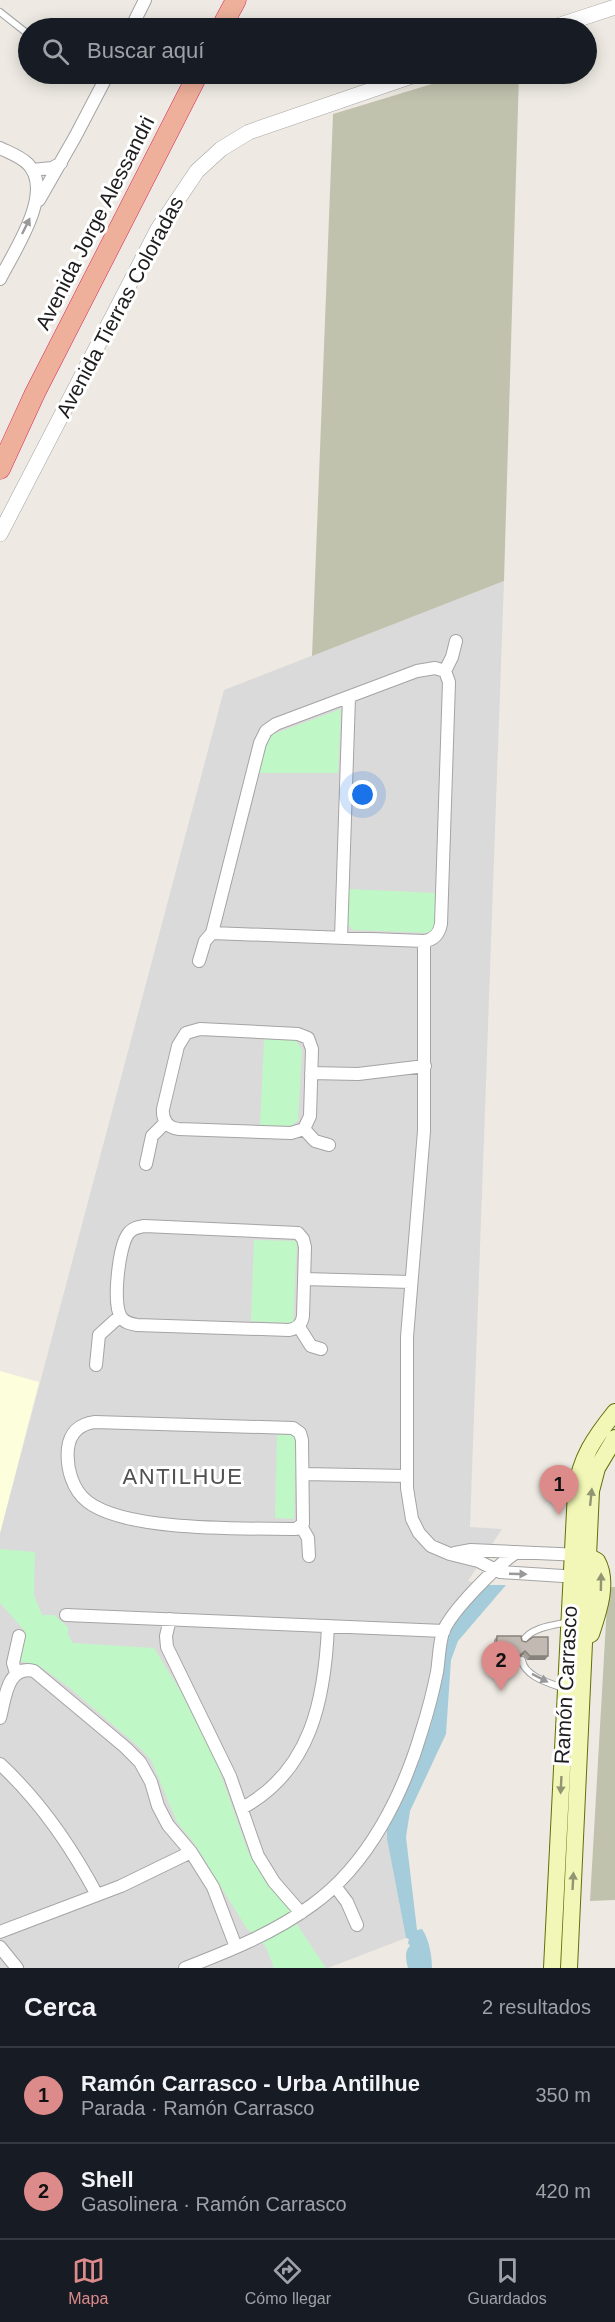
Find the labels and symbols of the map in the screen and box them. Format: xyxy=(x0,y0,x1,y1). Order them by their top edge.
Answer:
street label: Avenida Jorge Alessandri xyxy=(31,112,159,333)
street label: Avenida Tierras Coloradas xyxy=(51,192,188,421)
one-way arrow xyxy=(21,218,30,235)
your location xyxy=(348,780,377,809)
district label: ANTILHUE xyxy=(123,1464,243,1489)
pin: 1 xyxy=(540,1466,578,1515)
one-way arrow xyxy=(586,1488,596,1507)
one-way arrow xyxy=(509,1569,528,1579)
one-way arrow xyxy=(597,1573,606,1592)
street label: Ramón Carrasco xyxy=(550,1605,581,1765)
pin: 2 xyxy=(482,1642,520,1691)
one-way arrow xyxy=(532,1673,549,1683)
one-way arrow xyxy=(557,1776,566,1795)
one-way arrow xyxy=(568,1871,578,1890)

